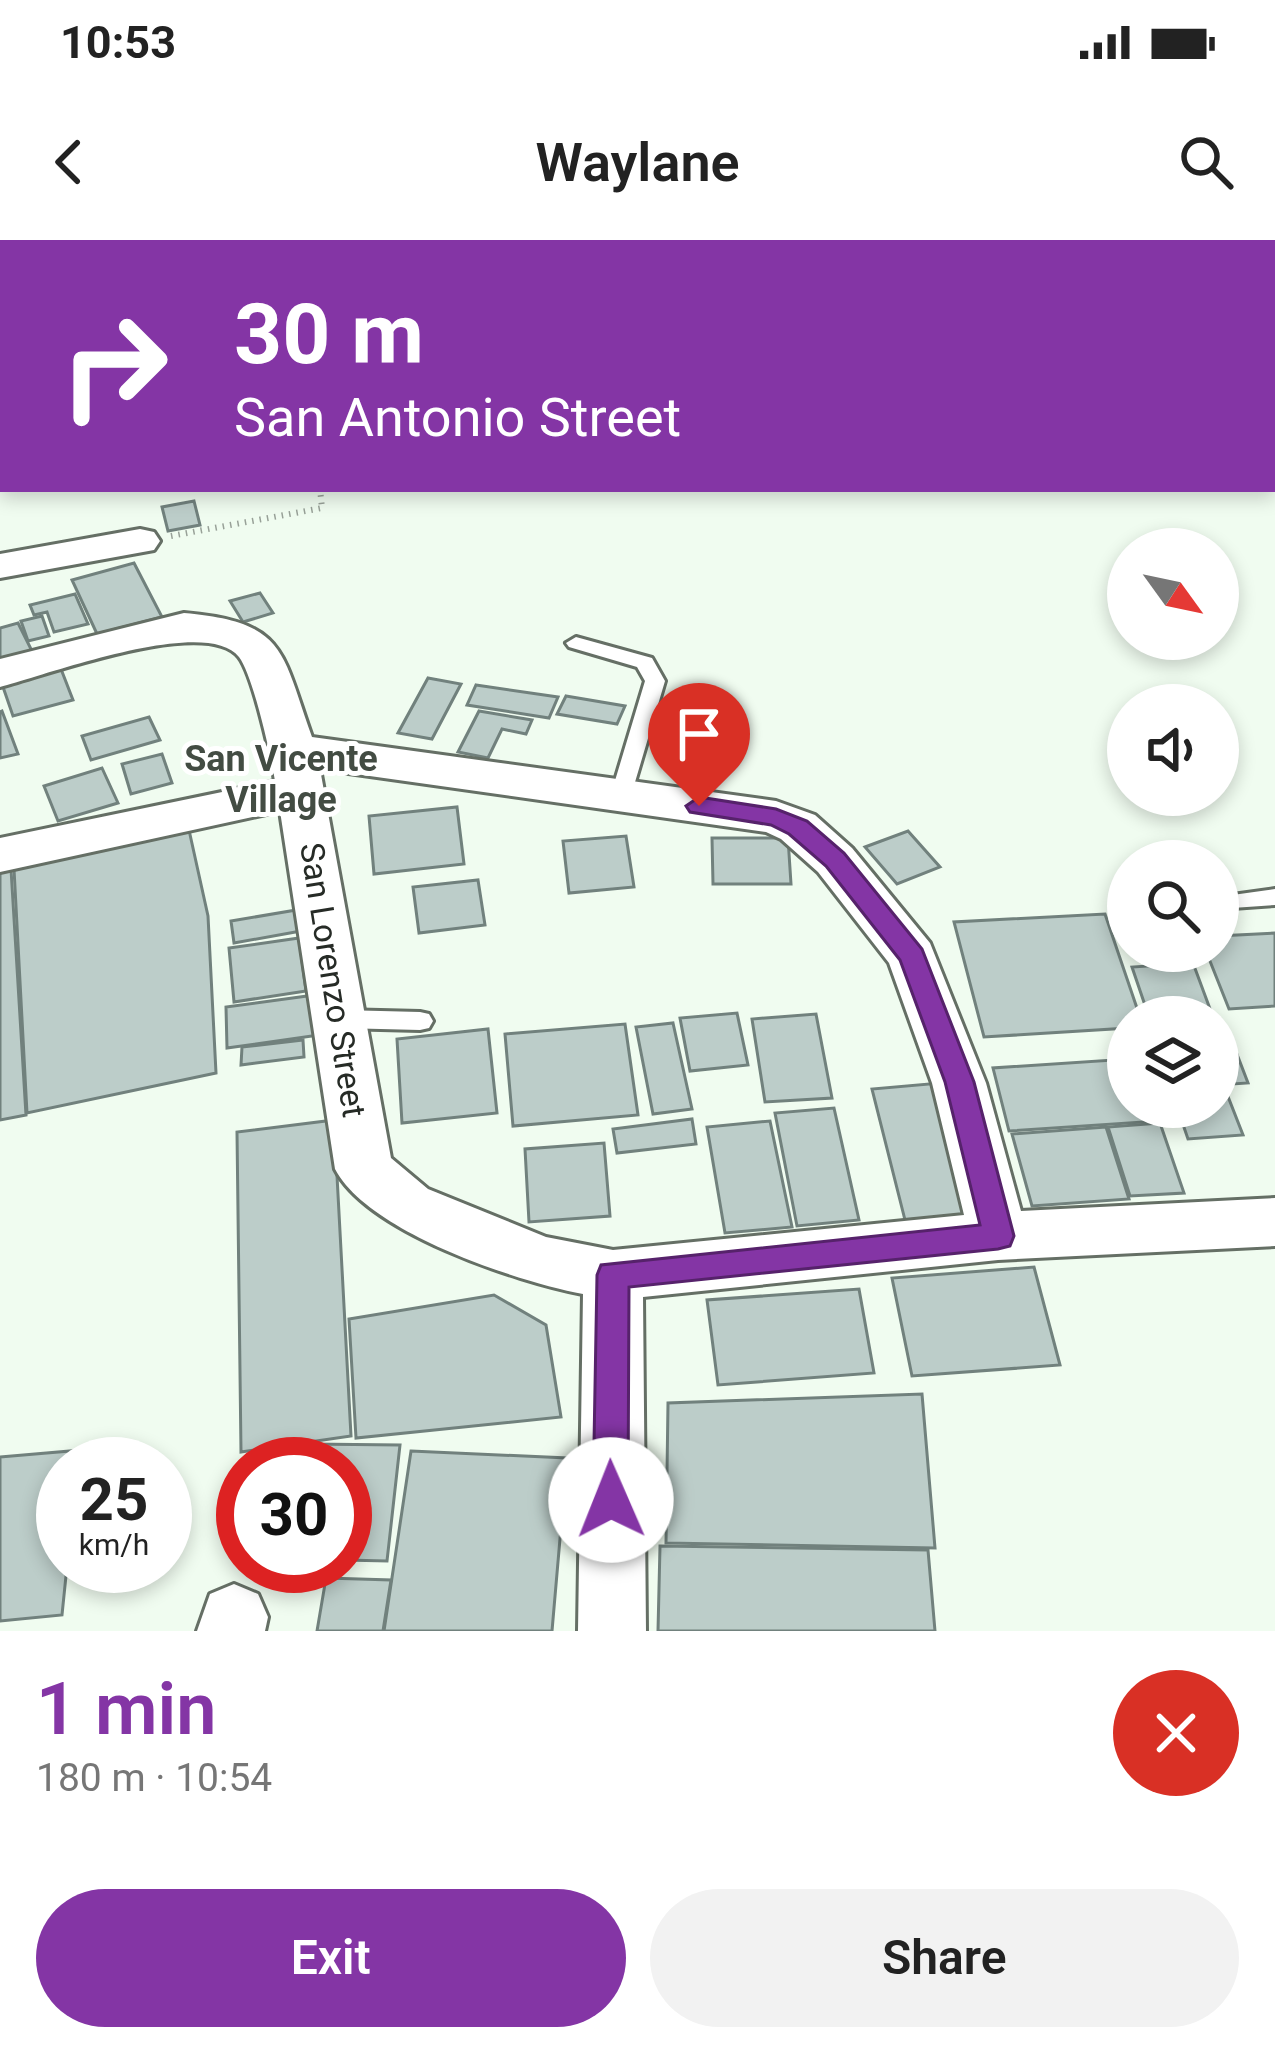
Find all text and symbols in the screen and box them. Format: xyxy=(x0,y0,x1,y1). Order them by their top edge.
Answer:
text: 10:53 xyxy=(60,16,176,69)
icon: back xyxy=(36,129,102,195)
icon: search xyxy=(1173,129,1239,195)
text: Waylane xyxy=(535,131,740,194)
text: 30 m xyxy=(234,285,424,384)
icon: right xyxy=(36,288,192,444)
text: San Antonio Street xyxy=(234,386,681,449)
north arrow xyxy=(1107,528,1239,660)
map controls xyxy=(1107,528,1239,1128)
pin xyxy=(648,683,750,806)
button: sound xyxy=(1107,684,1239,816)
icon: arrive xyxy=(666,701,732,767)
district label: San Vicente Village xyxy=(184,738,378,821)
street label: San Lorenzo Street xyxy=(292,840,374,1120)
button: search xyxy=(1107,840,1239,972)
button: layers xyxy=(1107,996,1239,1128)
speed limit sign: 30 xyxy=(216,1437,372,1593)
position arrow xyxy=(548,1437,674,1563)
text: 25 xyxy=(80,1464,148,1535)
text: km/h xyxy=(79,1527,149,1562)
text: 1 min xyxy=(36,1667,217,1752)
button: close xyxy=(1113,1670,1239,1796)
text: 180 m · 10:54 xyxy=(36,1755,272,1801)
button: Exit xyxy=(36,1889,626,2027)
button: Share xyxy=(650,1889,1239,2027)

